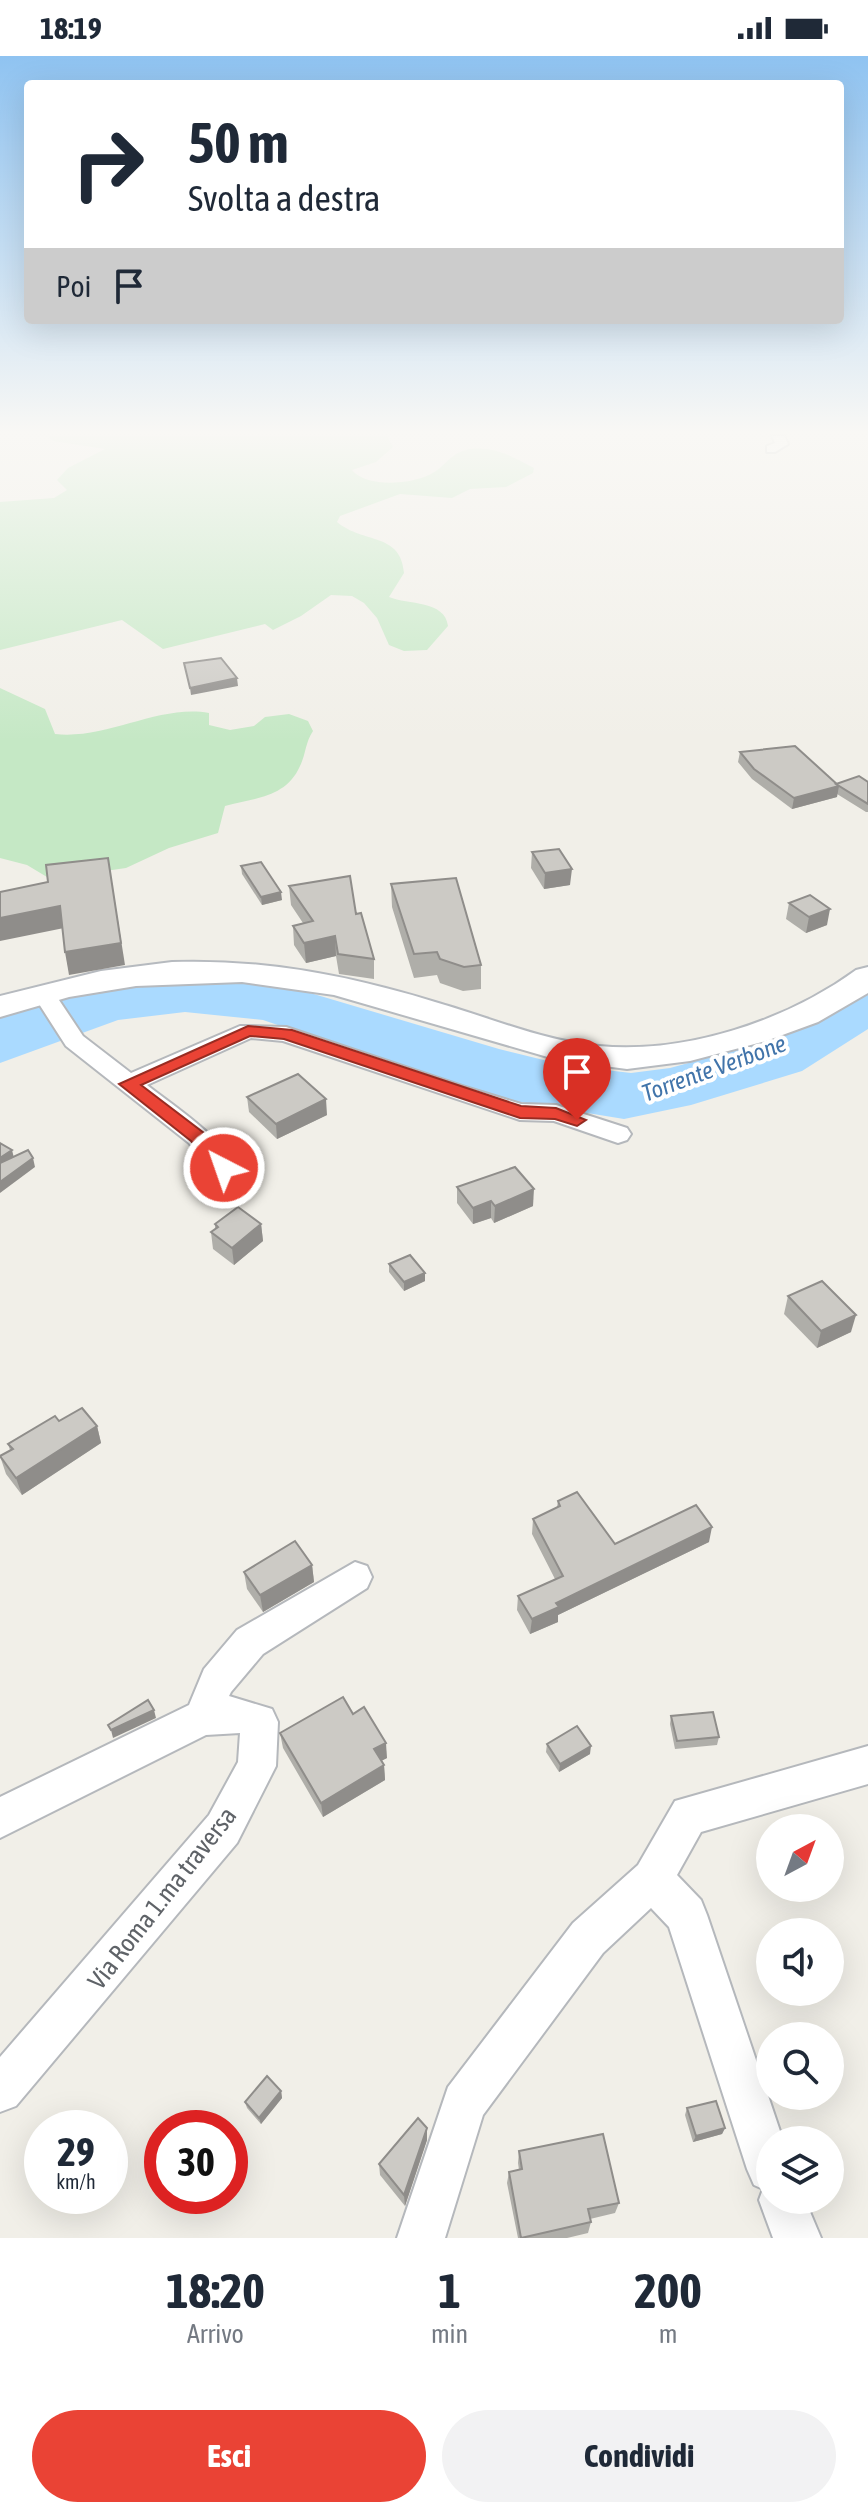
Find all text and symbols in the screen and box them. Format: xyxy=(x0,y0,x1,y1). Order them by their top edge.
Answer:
text: 18:19 xyxy=(40,11,102,45)
text: 50 m xyxy=(188,111,289,175)
icon: right xyxy=(56,112,160,216)
text: Svolta a destra xyxy=(188,177,381,219)
icon: arrive xyxy=(107,264,151,308)
text: Poi xyxy=(56,269,91,303)
water label: Torrente Verbone xyxy=(638,1029,790,1107)
pin xyxy=(543,1038,611,1120)
icon: arrive xyxy=(555,1050,599,1094)
position arrow xyxy=(182,1126,266,1210)
street label: Via Roma 1.ma traversa xyxy=(81,1801,243,1995)
north arrow xyxy=(756,1814,844,1902)
map controls xyxy=(756,1814,844,2214)
button: sound xyxy=(756,1918,844,2006)
button: search xyxy=(756,2022,844,2110)
speed limit sign: 30 xyxy=(144,2110,248,2214)
button: layers xyxy=(756,2126,844,2214)
text: 29 xyxy=(57,2129,95,2174)
text: km/h xyxy=(56,2170,96,2193)
text: 18:20 xyxy=(166,2263,265,2318)
text: 1 xyxy=(438,2263,461,2318)
text: 200 xyxy=(634,2263,702,2318)
text: Arrivo xyxy=(187,2319,244,2349)
text: min xyxy=(431,2319,468,2349)
text: m xyxy=(659,2319,677,2349)
button: Esci xyxy=(32,2410,426,2502)
button: Condividi xyxy=(442,2410,836,2502)

